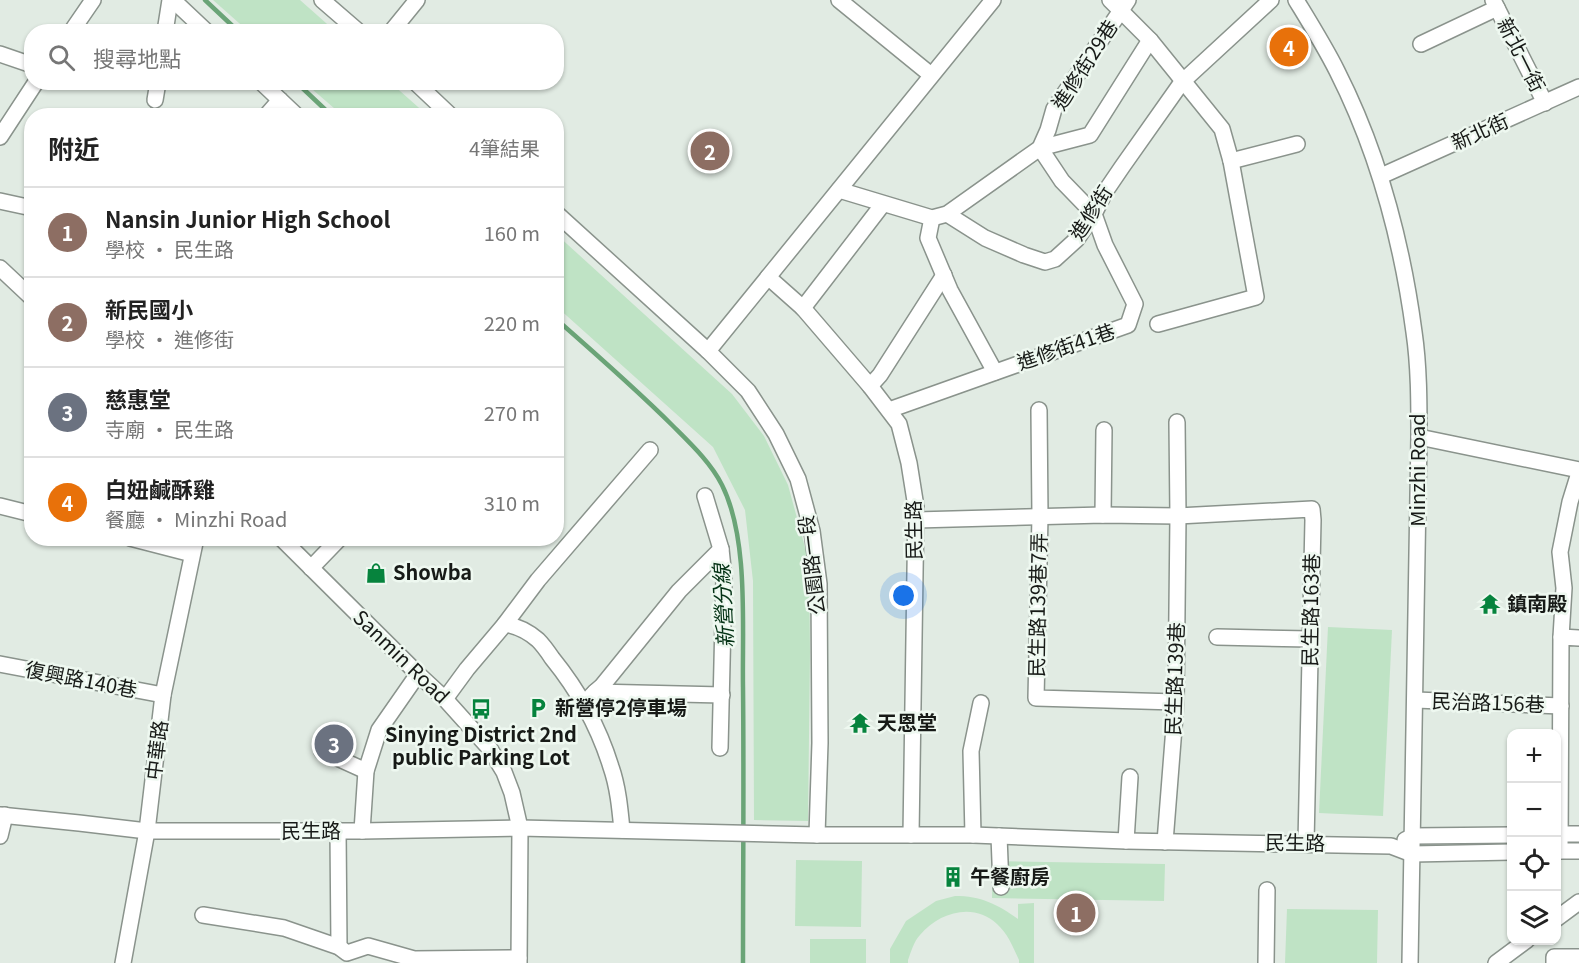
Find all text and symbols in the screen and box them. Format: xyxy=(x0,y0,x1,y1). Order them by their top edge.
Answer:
street label: 新北一街 xyxy=(1491,12,1553,97)
street label: 進修街29巷 xyxy=(1044,13,1124,115)
search box xyxy=(24,24,564,90)
pin: 4 xyxy=(1270,24,1308,70)
icon: search xyxy=(45,41,78,74)
text: 搜尋地點 xyxy=(93,41,181,73)
street label: 新北街 xyxy=(1446,105,1513,156)
pin: 2 xyxy=(690,128,730,174)
text: 附近 xyxy=(48,129,100,166)
text: 4筆結果 xyxy=(469,133,540,162)
street label: 進修街 xyxy=(1061,179,1118,245)
text: Nansin Junior High School xyxy=(105,202,390,234)
text: 1 xyxy=(62,218,73,247)
text: 160 m xyxy=(484,218,540,247)
text: 學校 · 民生路 xyxy=(105,234,234,263)
text: 新民國小 xyxy=(105,292,193,324)
text: 2 xyxy=(62,308,73,337)
text: 220 m xyxy=(484,308,540,337)
street label: 進修街41巷 xyxy=(1012,315,1119,376)
text: 學校 · 進修街 xyxy=(105,324,234,353)
text: 慈惠堂 xyxy=(105,382,171,414)
text: 3 xyxy=(62,398,73,427)
text: 270 m xyxy=(484,398,540,427)
street label: Minzhi Road xyxy=(1402,413,1431,527)
text: 寺廟 · 民生路 xyxy=(105,414,234,443)
text: 白妞鹹酥雞 xyxy=(105,472,215,504)
text: 4 xyxy=(62,488,73,517)
text: 310 m xyxy=(484,488,540,517)
street label: 民生路 xyxy=(897,500,928,560)
text: 餐廳 · Minzhi Road xyxy=(105,504,287,533)
street label: 公園路一段 xyxy=(790,514,831,617)
street label: 民生路139巷7弄 xyxy=(1021,533,1052,677)
street label: 民生路163巷 xyxy=(1294,553,1325,667)
place label: Showba xyxy=(393,557,472,586)
shop icon: Showba xyxy=(364,561,388,585)
water label: 新營分線 xyxy=(705,561,739,649)
your location xyxy=(889,581,918,610)
place label: 鎮南殿 xyxy=(1507,588,1567,617)
temple icon: 鎮南殿 xyxy=(1478,592,1502,616)
street label: Sanmin Road xyxy=(347,602,457,709)
street label: 民生路139巷 xyxy=(1157,622,1190,736)
street label: 復興路140巷 xyxy=(23,653,140,704)
street label: 民治路156巷 xyxy=(1431,685,1545,718)
place label: 新營停2停車場 xyxy=(555,692,687,721)
parking icon: 新營停2停車場 xyxy=(526,696,550,720)
bus stop icon: Sinying District 2nd public Parking Lot xyxy=(469,697,493,721)
place label: 天恩堂 xyxy=(877,707,937,736)
temple icon: 天恩堂 xyxy=(848,711,872,735)
street label: 中華路 xyxy=(137,718,174,781)
place label: Sinying District 2nd public Parking Lot xyxy=(385,719,577,771)
pin: 3 xyxy=(314,722,354,766)
map controls xyxy=(1507,729,1561,945)
button: + xyxy=(1507,729,1561,783)
button: − xyxy=(1507,783,1561,837)
street label: 民生路 xyxy=(281,815,341,844)
street label: 民生路 xyxy=(1265,826,1325,857)
button: locate xyxy=(1507,837,1561,891)
place label: 午餐廚房 xyxy=(970,861,1050,890)
building icon: 午餐廚房 xyxy=(941,865,965,889)
pin: 1 xyxy=(1056,890,1096,936)
button: layers xyxy=(1507,891,1561,945)

